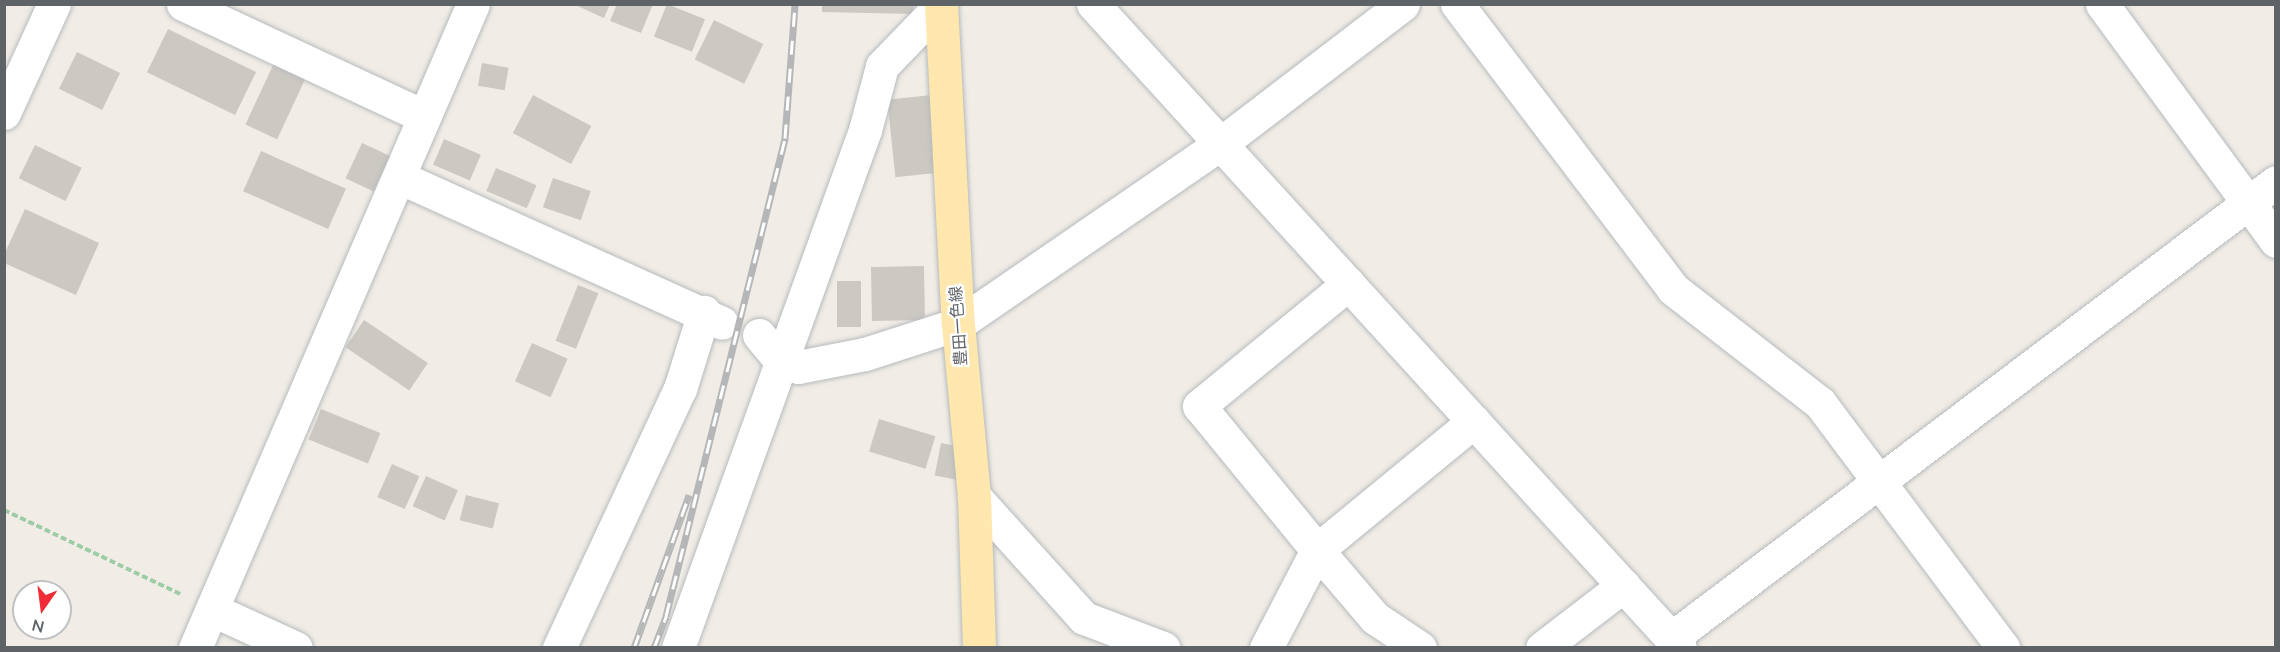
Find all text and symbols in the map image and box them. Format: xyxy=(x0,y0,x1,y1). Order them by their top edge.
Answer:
street label: 豊田一色線 xyxy=(947,285,971,367)
north arrow xyxy=(12,580,72,640)
text: N xyxy=(30,613,47,638)

